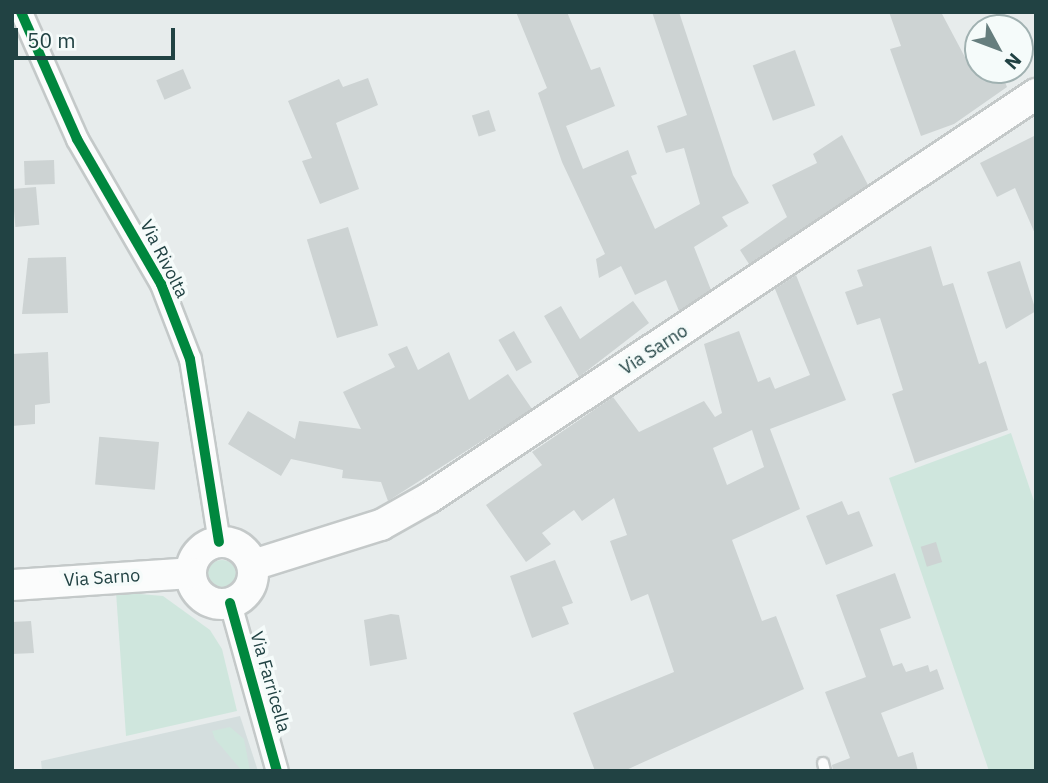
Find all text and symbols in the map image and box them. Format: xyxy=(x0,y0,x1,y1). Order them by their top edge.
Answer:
scale bar xyxy=(18,14,178,58)
north arrow xyxy=(964,14,1034,84)
text: 50 m xyxy=(27,26,76,54)
text: N xyxy=(1000,48,1027,75)
street label: Via Rivolta xyxy=(135,216,193,302)
street label: Via Sarno xyxy=(616,320,692,380)
street label: Via Sarno xyxy=(63,565,141,591)
street label: Via Farricella xyxy=(245,629,295,735)

